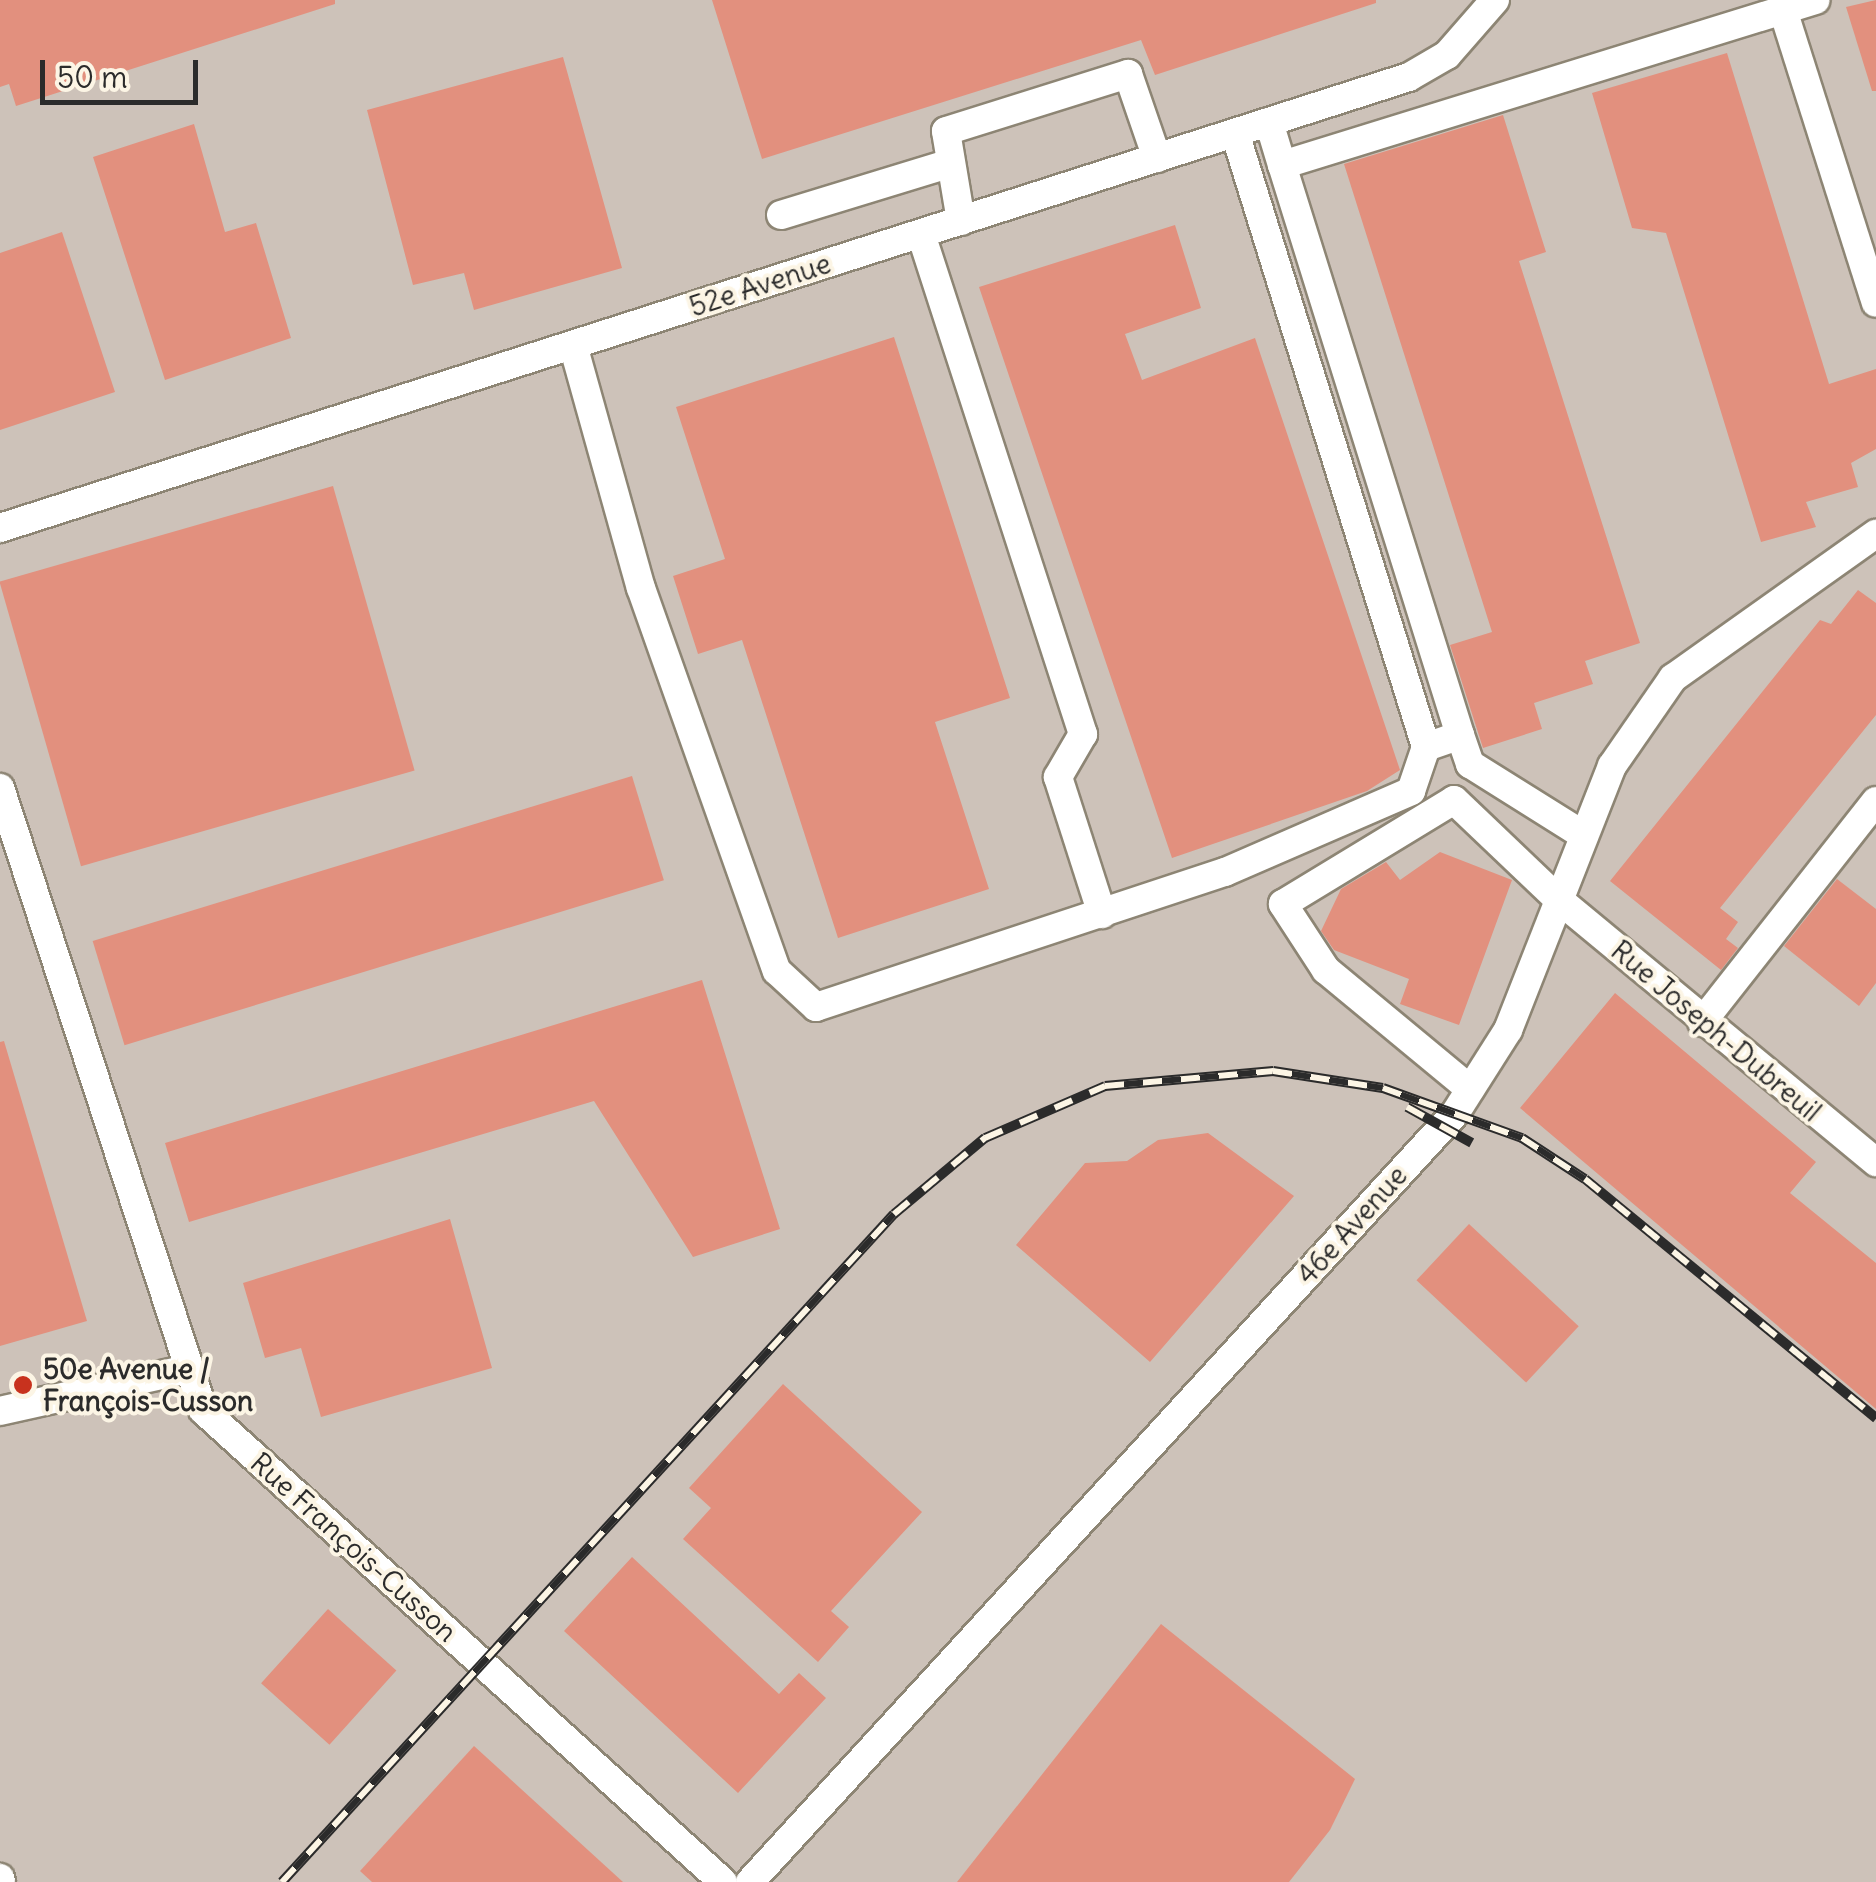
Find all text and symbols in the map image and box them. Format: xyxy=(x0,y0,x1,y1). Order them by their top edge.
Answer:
scale bar xyxy=(45,40,202,102)
text: 50 m xyxy=(57,58,127,96)
street label: 52e Avenue xyxy=(685,246,835,324)
street label: Rue Joseph-Dubreuil xyxy=(1604,933,1828,1129)
street label: 46e Avenue xyxy=(1290,1159,1414,1291)
place label: 50e Avenue / François-Cusson xyxy=(43,1352,253,1418)
marker: 50e Avenue / François-Cusson xyxy=(12,1374,34,1396)
street label: Rue François-Cusson xyxy=(244,1446,464,1648)

